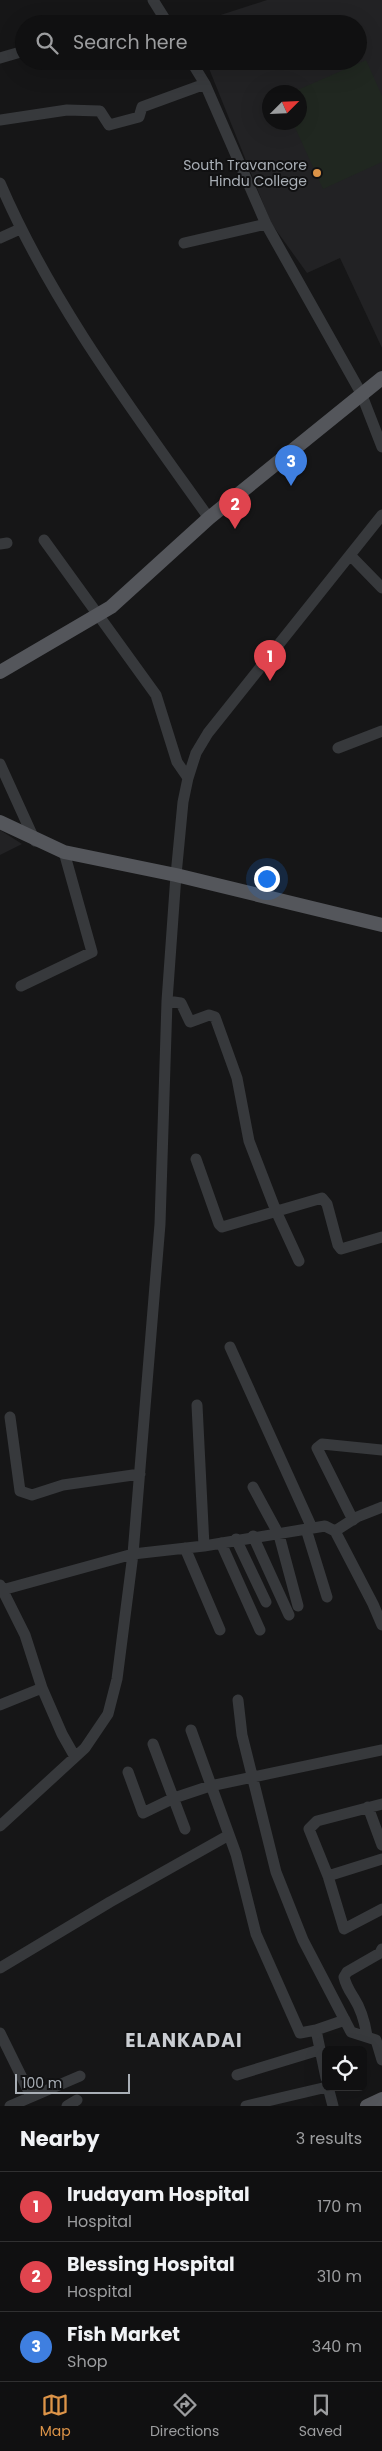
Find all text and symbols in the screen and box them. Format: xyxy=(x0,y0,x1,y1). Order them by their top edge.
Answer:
search box xyxy=(15,15,367,70)
icon: search xyxy=(33,29,61,57)
text: Search here xyxy=(73,29,187,56)
north arrow xyxy=(262,85,307,130)
place label: South Travancore Hindu College xyxy=(183,155,307,191)
marker: South Travancore Hindu College xyxy=(311,167,323,179)
pin: 3 xyxy=(275,445,307,486)
pin: 2 xyxy=(219,488,251,529)
pin: 1 xyxy=(254,640,286,681)
your location xyxy=(254,866,280,892)
district label: ELANKADAI xyxy=(125,2027,243,2054)
map controls xyxy=(322,2046,367,2091)
button: locate xyxy=(322,2046,367,2091)
scale bar xyxy=(15,2071,130,2094)
text: 100 m xyxy=(22,2073,62,2093)
text: Nearby xyxy=(20,2124,100,2153)
text: 3 results xyxy=(296,2127,362,2150)
text: Irudayam Hospital xyxy=(67,2181,250,2208)
text: 1 xyxy=(33,2195,39,2218)
text: 170 m xyxy=(317,2195,362,2218)
text: Hospital xyxy=(67,2210,132,2233)
text: Blessing Hospital xyxy=(67,2251,235,2278)
text: 2 xyxy=(31,2265,41,2288)
text: 310 m xyxy=(317,2265,362,2288)
text: Hospital xyxy=(67,2280,132,2303)
text: Fish Market xyxy=(67,2321,180,2348)
text: 3 xyxy=(31,2335,41,2358)
text: 340 m xyxy=(312,2335,362,2358)
text: Shop xyxy=(67,2350,108,2373)
tab: Map xyxy=(40,2391,71,2442)
tab: Directions xyxy=(150,2391,219,2442)
tab: Saved xyxy=(299,2391,342,2442)

